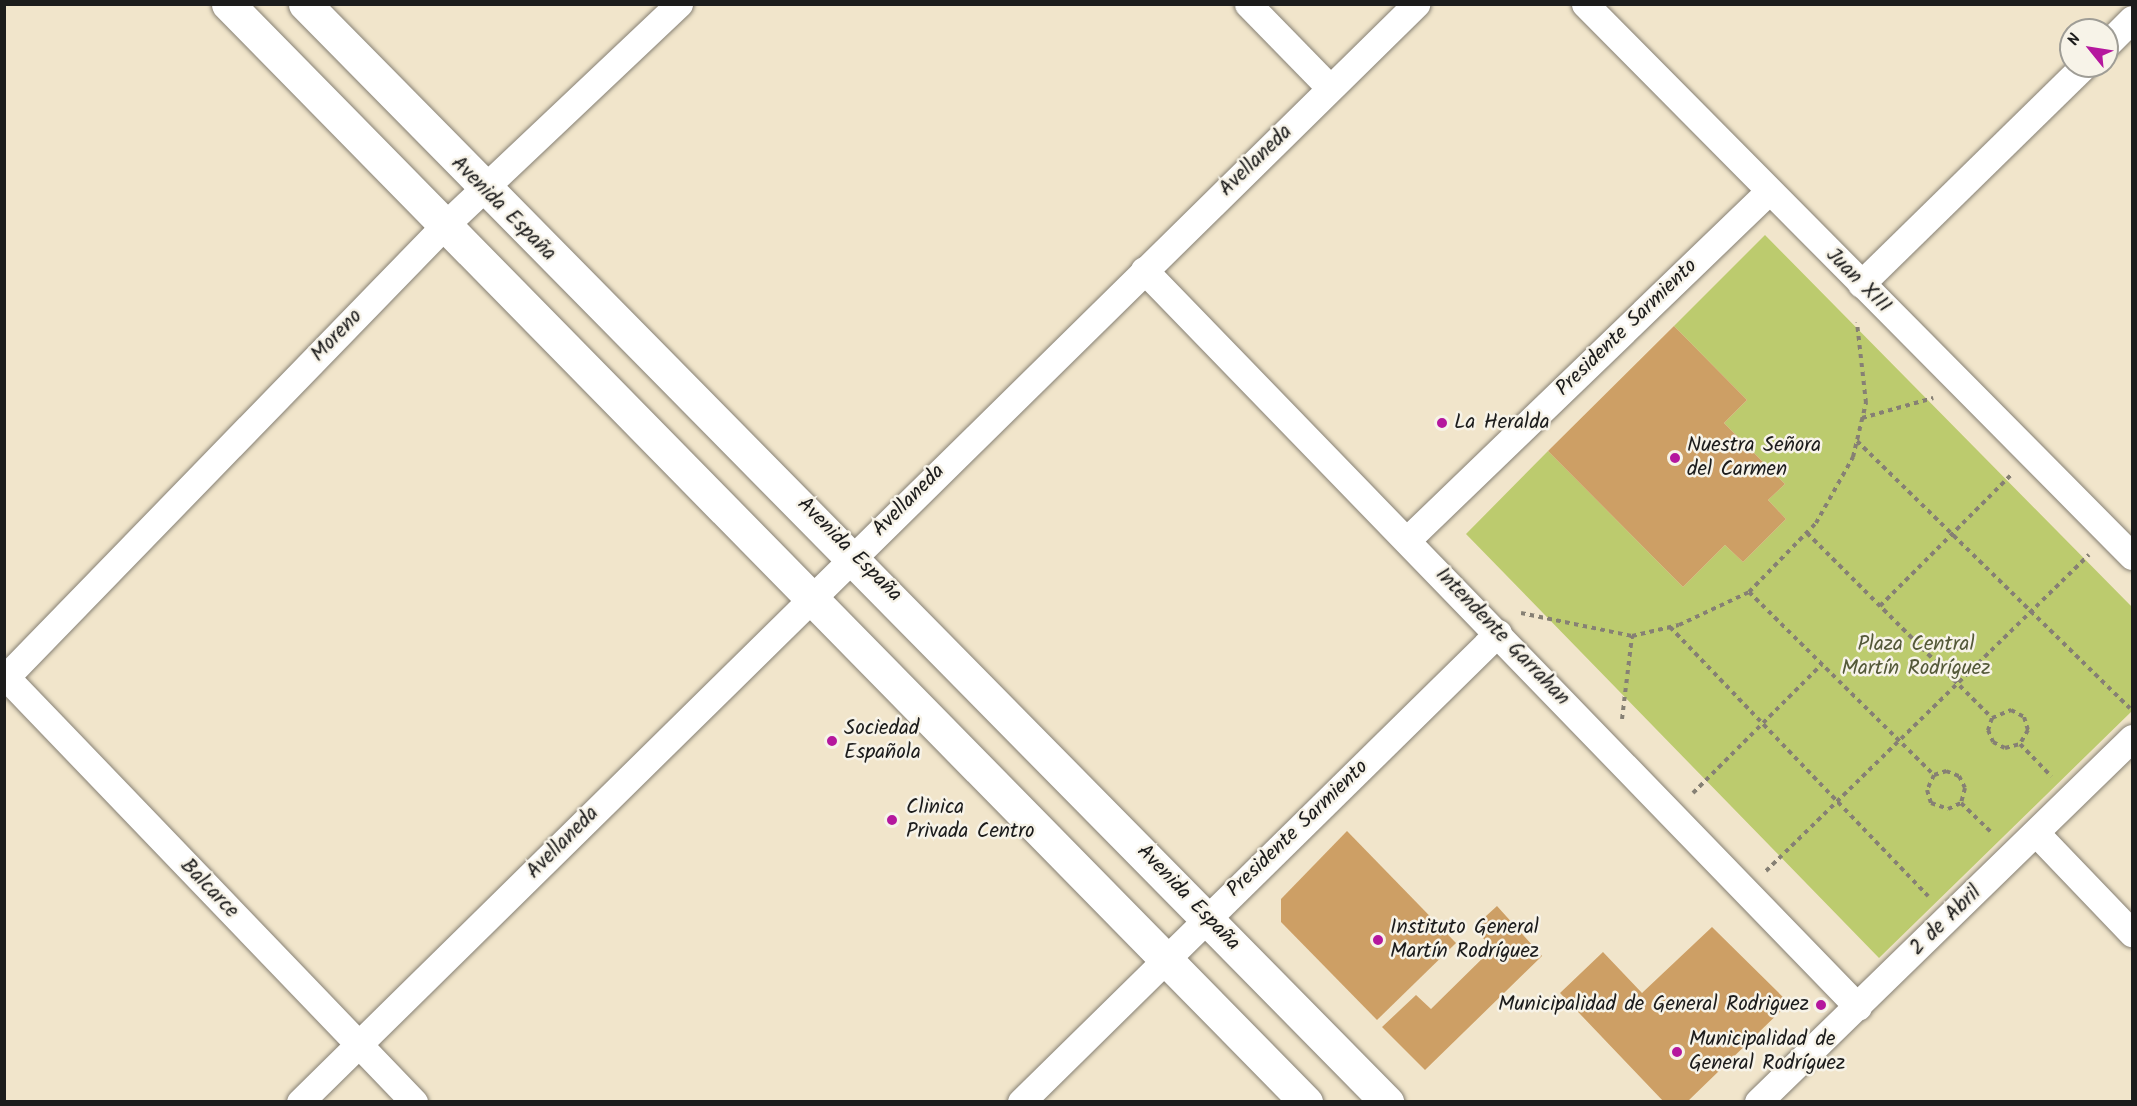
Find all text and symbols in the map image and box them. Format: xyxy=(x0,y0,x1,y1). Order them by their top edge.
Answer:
north arrow xyxy=(2059,18,2119,78)
text: N xyxy=(2061,29,2088,50)
street label: Avellaneda xyxy=(1214,120,1298,202)
street label: Avenida España xyxy=(445,151,561,267)
street label: Juan XIII xyxy=(1820,243,1896,319)
street label: Presidente Sarmiento xyxy=(1551,254,1703,402)
street label: Moreno xyxy=(306,305,368,367)
place label: La Heralda xyxy=(1454,410,1550,436)
marker: La Heralda xyxy=(1435,416,1449,430)
place label: Nuestra Señora del Carmen xyxy=(1687,433,1821,483)
marker: Nuestra Señora del Carmen xyxy=(1668,451,1682,465)
street label: Avellaneda xyxy=(867,459,951,543)
street label: Avenida España xyxy=(791,492,907,608)
street label: Intendente Garrahan xyxy=(1430,563,1574,711)
park label: Plaza Central Martín Rodríguez xyxy=(1841,632,1991,682)
place label: Sociedad Española xyxy=(844,716,921,766)
marker: Sociedad Española xyxy=(825,734,839,748)
street label: Presidente Sarmiento xyxy=(1222,755,1374,903)
place label: Clinica Privada Centro xyxy=(906,795,1035,845)
street label: Avellaneda xyxy=(521,801,605,885)
marker: Clinica Privada Centro xyxy=(883,811,901,829)
street label: Avenida España xyxy=(1131,840,1245,956)
street label: Balcarce xyxy=(174,854,244,924)
street label: 2 de Abril xyxy=(1905,881,1987,961)
place label: Instituto General Martín Rodríguez xyxy=(1390,915,1539,965)
marker: Instituto General Martín Rodríguez xyxy=(1371,933,1385,947)
place label: Municipalidad de General Rodriguez xyxy=(1498,992,1809,1018)
marker: Municipalidad de General Rodriguez xyxy=(1814,998,1828,1012)
place label: Municipalidad de General Rodríguez xyxy=(1689,1027,1845,1077)
marker: Municipalidad de General Rodríguez xyxy=(1670,1045,1684,1059)

